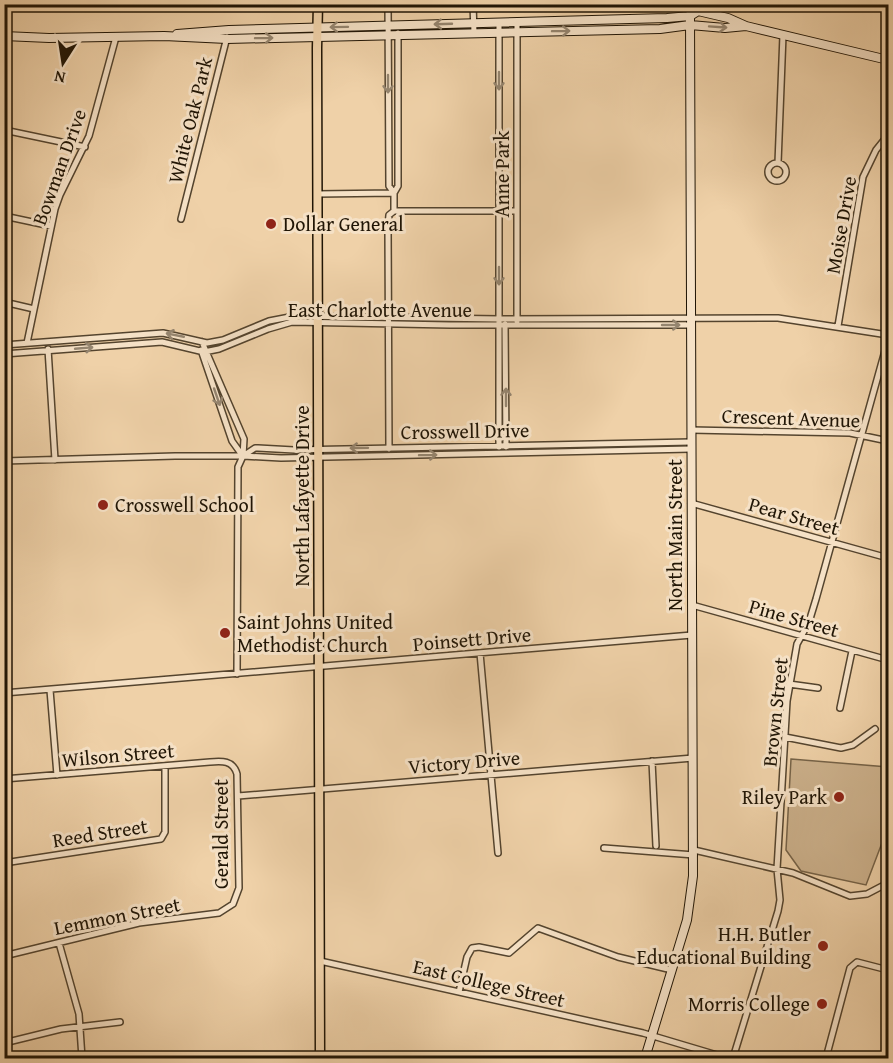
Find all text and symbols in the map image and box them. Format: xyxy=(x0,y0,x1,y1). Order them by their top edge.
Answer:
one-way arrow xyxy=(433,19,453,30)
one-way arrow xyxy=(329,21,349,33)
one-way arrow xyxy=(707,22,727,33)
one-way arrow xyxy=(551,25,570,37)
one-way arrow xyxy=(254,32,274,44)
north arrow xyxy=(33,33,93,93)
street label: White Oak Park xyxy=(160,53,219,186)
text: N xyxy=(52,65,68,91)
one-way arrow xyxy=(493,71,505,91)
one-way arrow xyxy=(382,74,394,94)
street label: Bowman Drive xyxy=(24,105,93,229)
street label: Anne Park xyxy=(487,130,516,217)
street label: Moise Drive xyxy=(818,174,863,276)
place label: Dollar General xyxy=(283,209,404,238)
marker: Dollar General xyxy=(264,217,278,231)
one-way arrow xyxy=(493,266,505,286)
street label: East Charlotte Avenue xyxy=(288,295,472,324)
one-way arrow xyxy=(660,319,680,331)
one-way arrow xyxy=(166,329,186,340)
one-way arrow xyxy=(73,342,93,353)
one-way arrow xyxy=(212,387,223,406)
one-way arrow xyxy=(500,387,512,407)
street label: Crescent Avenue xyxy=(721,401,861,434)
street label: North Lafayette Drive xyxy=(287,405,316,587)
street label: Crosswell Drive xyxy=(400,415,530,446)
one-way arrow xyxy=(350,442,370,454)
one-way arrow xyxy=(417,449,437,461)
street label: North Main Street xyxy=(660,459,689,611)
street label: Pear Street xyxy=(746,489,843,542)
place label: Crosswell School xyxy=(115,490,255,519)
marker: Crosswell School xyxy=(96,498,110,512)
street label: Pine Street xyxy=(746,591,842,644)
place label: Saint Johns United Methodist Church xyxy=(237,607,393,659)
street label: Poinsett Drive xyxy=(412,619,532,658)
marker: Saint Johns United Methodist Church xyxy=(218,626,232,640)
street label: Brown Street xyxy=(754,656,795,768)
street label: Wilson Street xyxy=(61,735,175,774)
street label: Victory Drive xyxy=(407,742,521,781)
street label: Gerald Street xyxy=(206,779,235,889)
place label: Riley Park xyxy=(742,782,828,811)
marker: Riley Park xyxy=(832,790,846,804)
street label: Reed Street xyxy=(50,811,150,854)
street label: Lemmon Street xyxy=(51,889,183,942)
place label: H.H. Butler Educational Building xyxy=(637,919,811,971)
marker: H.H. Butler Educational Building xyxy=(816,939,830,953)
street label: East College Street xyxy=(410,951,568,1014)
place label: Morris College xyxy=(688,989,810,1018)
marker: Morris College xyxy=(815,997,829,1011)

